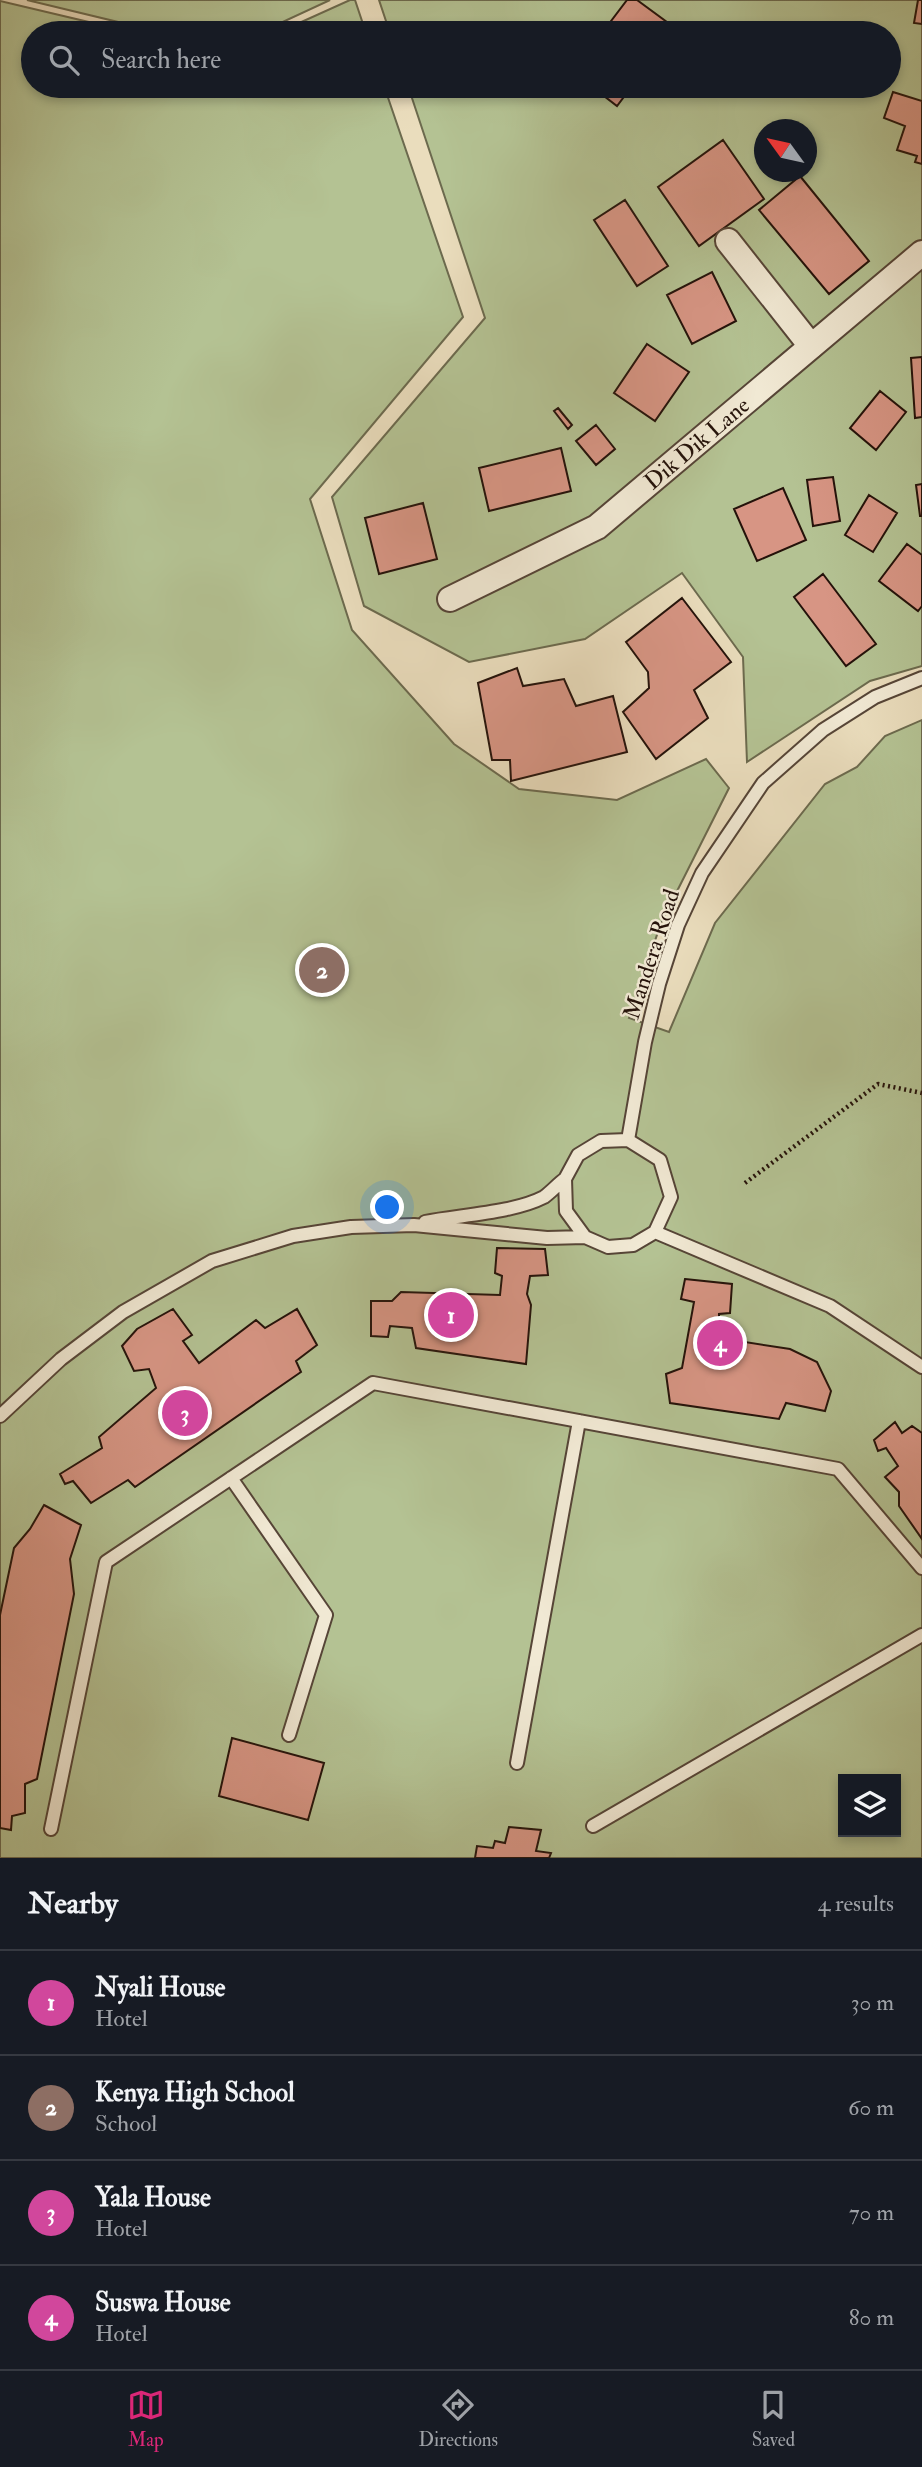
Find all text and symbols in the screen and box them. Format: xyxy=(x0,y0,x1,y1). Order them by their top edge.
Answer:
search box xyxy=(21,21,901,98)
icon: search xyxy=(45,41,83,79)
text: Search here xyxy=(101,44,221,76)
north arrow xyxy=(754,119,817,182)
street label: Dik Dik Lane xyxy=(638,390,756,496)
street label: Mandera Road xyxy=(617,885,686,1023)
pin: 2 xyxy=(299,944,345,996)
your location xyxy=(370,1190,404,1224)
pin: 1 xyxy=(428,1289,474,1341)
pin: 4 xyxy=(697,1317,743,1369)
pin: 3 xyxy=(162,1387,208,1439)
map controls xyxy=(838,1774,901,1837)
button: layers xyxy=(838,1774,901,1837)
text: Nearby xyxy=(28,1885,118,1922)
text: 4 results xyxy=(818,1889,894,1918)
text: Nyali House xyxy=(95,1972,225,2004)
text: 1 xyxy=(47,1988,55,2017)
text: 30 m xyxy=(851,1988,894,2017)
text: Hotel xyxy=(95,2004,148,2033)
text: Kenya High School xyxy=(95,2077,295,2109)
text: 2 xyxy=(45,2093,57,2122)
text: 60 m xyxy=(848,2093,894,2122)
text: School xyxy=(95,2109,157,2138)
text: Yala House xyxy=(95,2182,211,2214)
text: 3 xyxy=(47,2198,55,2227)
text: 70 m xyxy=(849,2198,894,2227)
text: Hotel xyxy=(95,2214,148,2243)
text: Suswa House xyxy=(95,2287,231,2319)
text: 4 xyxy=(45,2303,57,2332)
text: 80 m xyxy=(849,2303,894,2332)
text: Hotel xyxy=(95,2319,148,2348)
tab: Map xyxy=(127,2386,165,2452)
tab: Directions xyxy=(418,2386,498,2452)
tab: Saved xyxy=(752,2386,795,2452)

